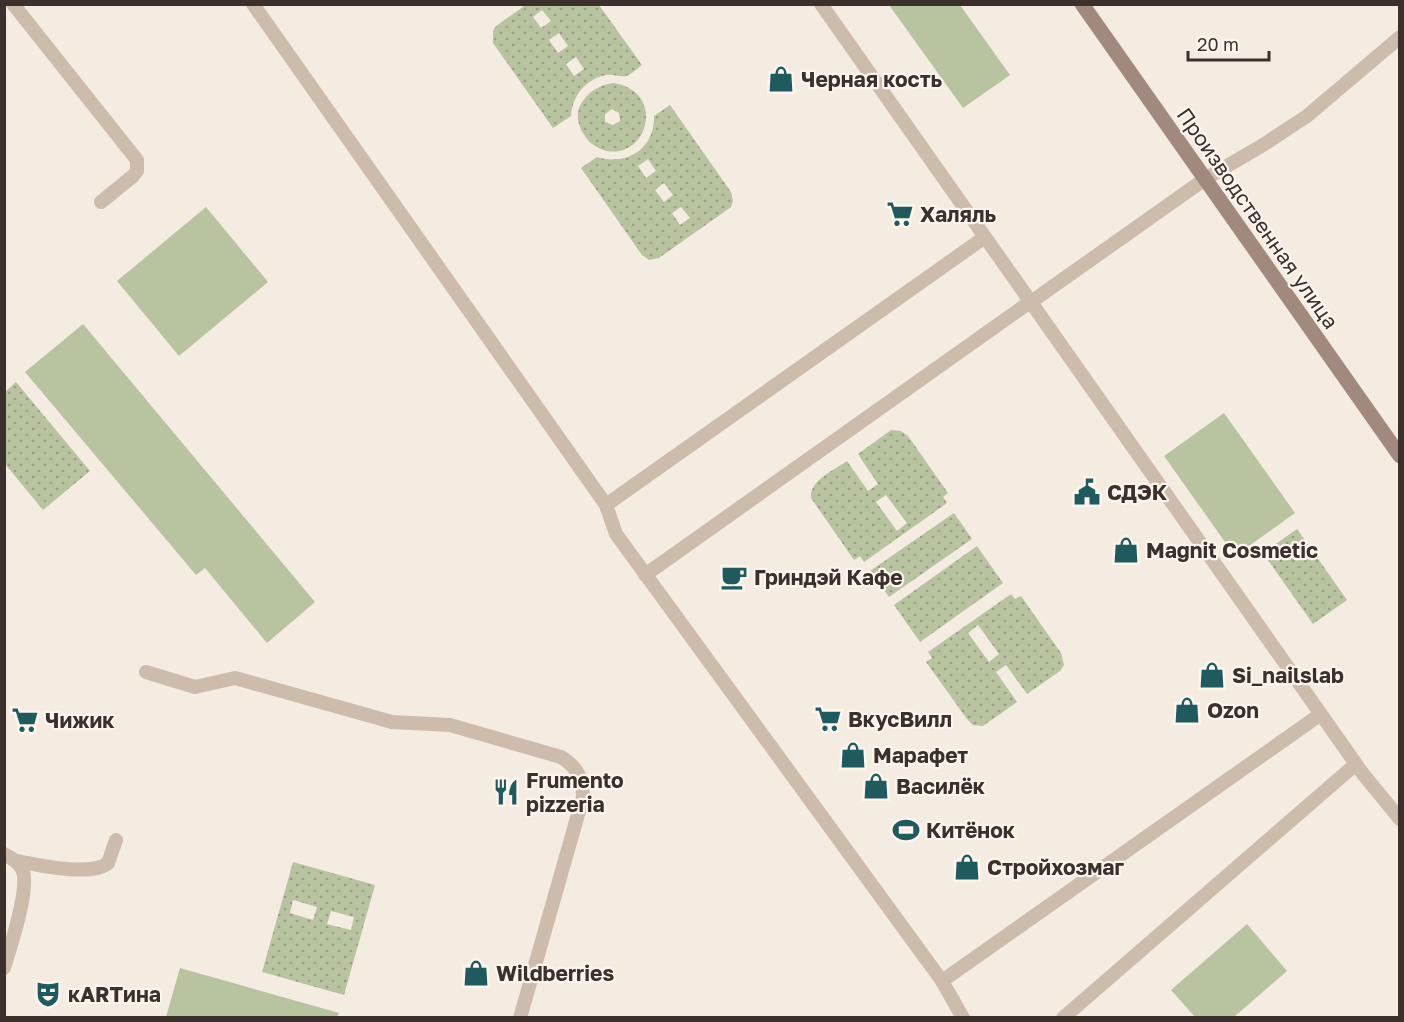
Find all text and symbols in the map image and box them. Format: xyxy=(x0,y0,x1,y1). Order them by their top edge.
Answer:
scale bar xyxy=(1188,24,1269,62)
text: 20 m xyxy=(1197,33,1239,55)
shop icon: Черная кость xyxy=(766,64,796,94)
place label: Черная кость xyxy=(801,66,943,92)
street label: Производственная улица xyxy=(1172,102,1344,334)
supermarket icon: Халяль xyxy=(885,199,915,229)
place label: Халяль xyxy=(920,201,996,227)
public building icon: СДЭК xyxy=(1072,477,1102,507)
place label: СДЭК xyxy=(1107,479,1168,505)
shop icon: Magnit Cosmetic xyxy=(1111,535,1141,565)
place label: Magnit Cosmetic xyxy=(1146,537,1318,563)
cafe icon: Гриндэй Кафе xyxy=(719,562,749,592)
place label: Гриндэй Кафе xyxy=(754,564,903,590)
shop icon: Si_nailslab xyxy=(1197,660,1227,690)
place label: Si_nailslab xyxy=(1232,662,1344,688)
shop icon: Ozon xyxy=(1172,695,1202,725)
place label: Ozon xyxy=(1207,697,1259,723)
supermarket icon: ВкусВилл xyxy=(813,704,843,734)
supermarket icon: Чижик xyxy=(10,705,40,735)
place label: ВкусВилл xyxy=(848,706,952,732)
place label: Чижик xyxy=(45,707,114,733)
shop icon: Марафет xyxy=(838,740,868,770)
place label: Марафет xyxy=(873,742,968,768)
place label: Frumento pizzeria xyxy=(526,767,624,817)
shop icon: Василёк xyxy=(861,771,891,801)
place label: Василёк xyxy=(896,773,985,799)
restaurant icon: Frumento pizzeria xyxy=(491,777,521,807)
sports icon: Китёнок xyxy=(891,815,921,845)
place label: Китёнок xyxy=(926,817,1015,843)
shop icon: Стройхозмаг xyxy=(952,852,982,882)
place label: Стройхозмаг xyxy=(987,854,1124,880)
shop icon: Wildberries xyxy=(461,958,491,988)
place label: Wildberries xyxy=(496,960,614,986)
theatre icon: кARTина xyxy=(33,979,63,1009)
place label: кARTина xyxy=(68,981,161,1007)

